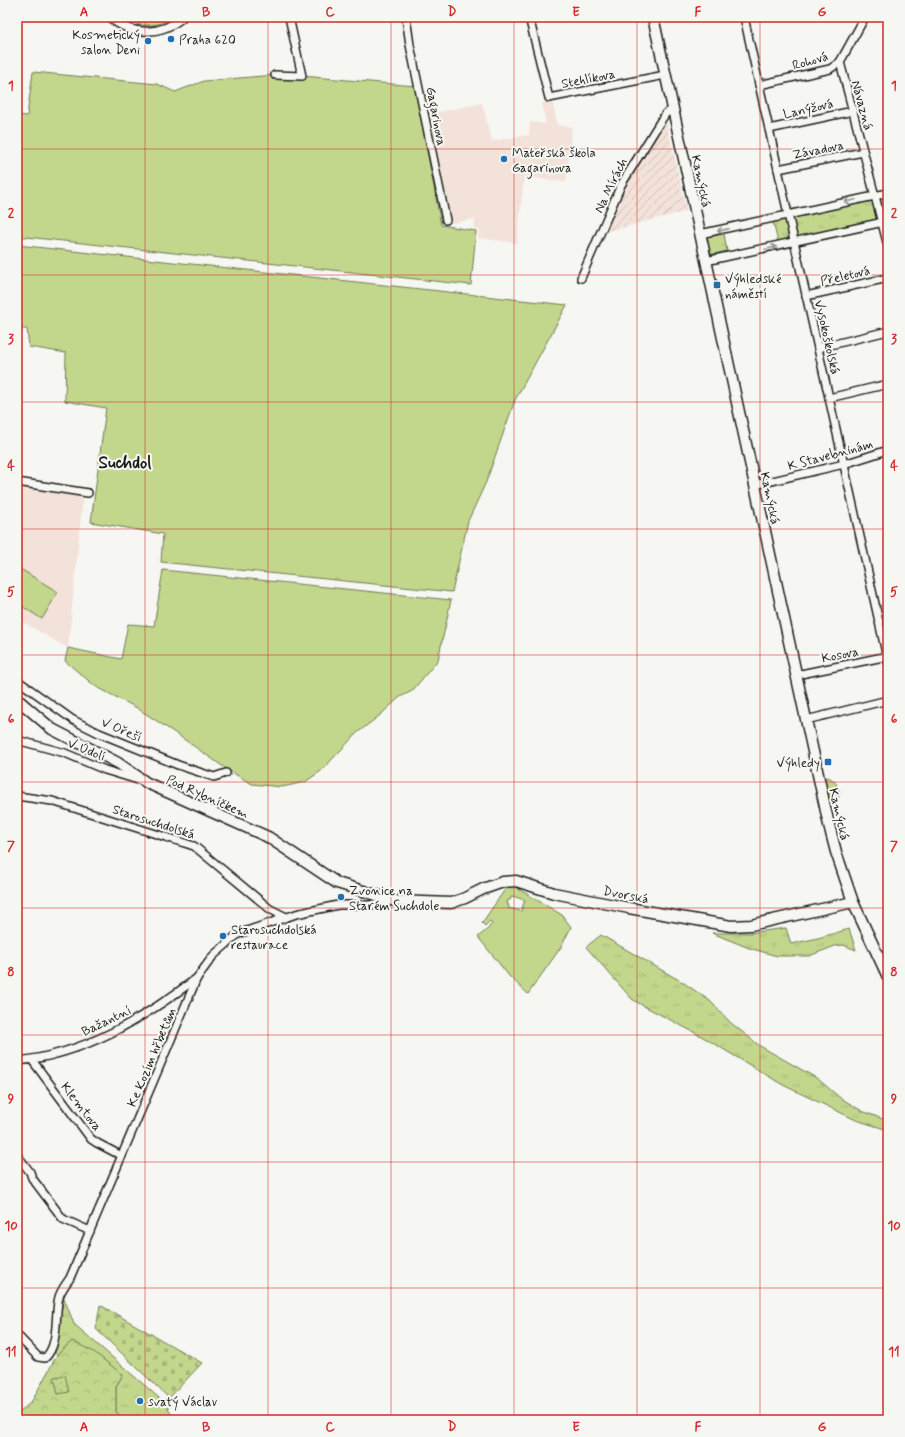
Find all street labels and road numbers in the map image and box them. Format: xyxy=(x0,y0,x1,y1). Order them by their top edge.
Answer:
street label: Rohová xyxy=(790,48,830,75)
street label: Stehlíkova xyxy=(560,66,617,93)
street label: Návazná xyxy=(847,79,876,132)
street label: Gagarinova xyxy=(420,85,450,148)
street label: Lanýžová xyxy=(782,95,835,123)
street label: Závadova xyxy=(791,137,846,164)
street label: Kamýcká xyxy=(687,154,714,209)
street label: Na Mírách xyxy=(591,155,632,216)
street label: Přeletová xyxy=(819,262,872,290)
street label: Vysokoškolská xyxy=(810,298,843,376)
street label: K Stavebninám xyxy=(786,436,875,475)
street label: Kamýcká xyxy=(756,471,783,526)
street label: Kosova xyxy=(820,644,861,667)
street label: V Ořeší xyxy=(99,714,144,746)
street label: V Údolí xyxy=(65,735,108,766)
street label: Pod Rybníčkem xyxy=(163,772,251,823)
street label: Kamýcká xyxy=(824,787,853,842)
street label: Starosuchdolská xyxy=(110,801,197,844)
street label: Dvorská xyxy=(601,883,650,908)
street label: Bažantní xyxy=(79,1002,134,1041)
street label: Ke Kozím hřbetům xyxy=(124,1005,181,1110)
street label: Klemtova xyxy=(56,1079,105,1135)

